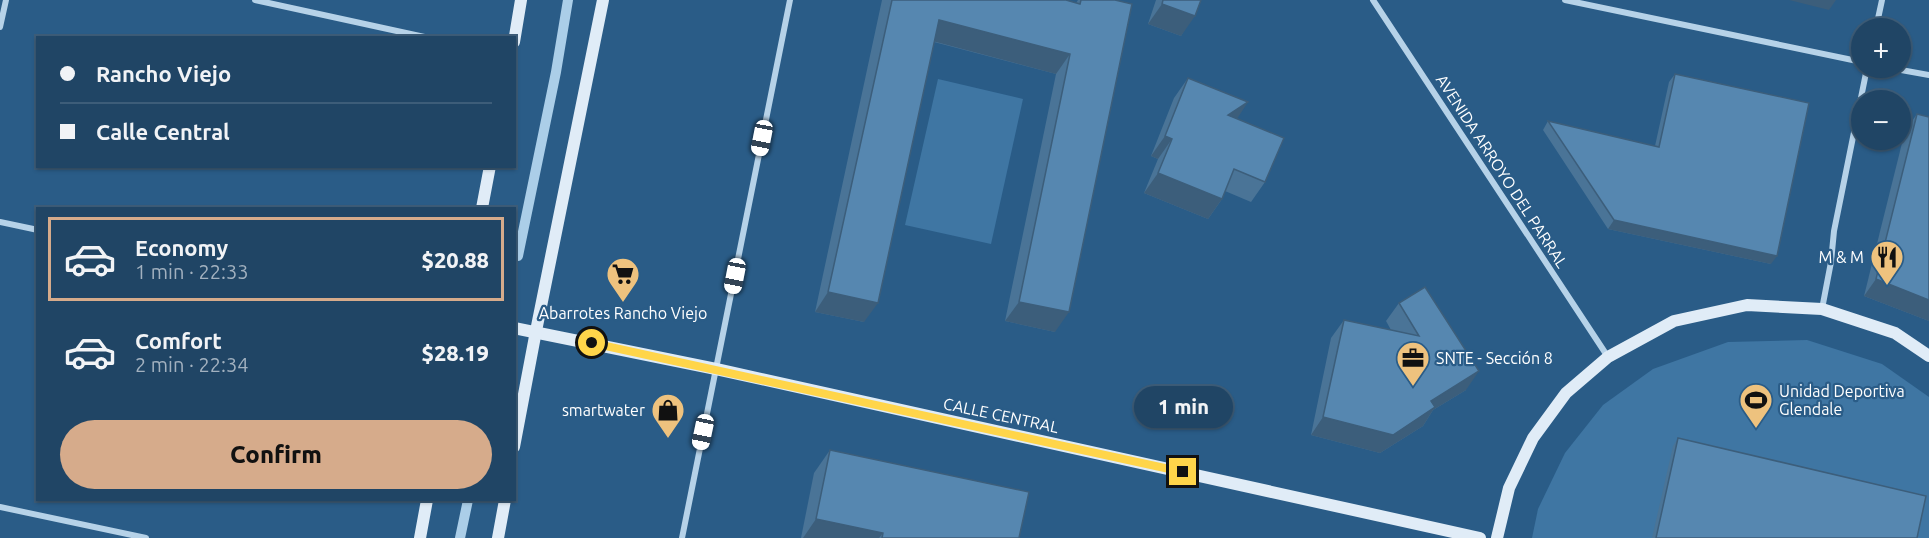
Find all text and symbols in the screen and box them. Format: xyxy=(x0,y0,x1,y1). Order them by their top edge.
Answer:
map controls xyxy=(1851,18,1911,150)
button: + xyxy=(1851,18,1911,78)
text: Rancho Viejo xyxy=(96,61,231,86)
street label: AVENIDA ARROYO DEL PARRAL xyxy=(1433,71,1571,271)
button: − xyxy=(1851,90,1911,150)
text: Calle Central xyxy=(96,119,230,144)
car xyxy=(750,119,774,157)
icon: car xyxy=(63,232,117,286)
text: Economy xyxy=(135,235,228,260)
restaurant icon: M & M xyxy=(1869,239,1905,286)
text: $20.88 xyxy=(422,247,489,272)
place label: M & M xyxy=(1818,248,1864,266)
supermarket icon: Abarrotes Rancho Viejo xyxy=(605,256,641,303)
car xyxy=(723,257,747,295)
text: 1 min · 22:33 xyxy=(135,260,249,283)
place label: Abarrotes Rancho Viejo xyxy=(539,304,707,322)
icon: car xyxy=(63,325,117,379)
text: Comfort xyxy=(135,328,222,353)
route start xyxy=(578,329,605,356)
text: $28.19 xyxy=(422,340,489,365)
office icon: SNTE - Sección 8 xyxy=(1395,340,1431,387)
place label: SNTE - Sección 8 xyxy=(1436,349,1553,367)
text: 2 min · 22:34 xyxy=(135,353,249,376)
sports icon: Unidad Deportiva Glendale xyxy=(1738,382,1774,429)
place label: Unidad Deportiva Glendale xyxy=(1779,382,1905,418)
callout: 1 min xyxy=(1134,385,1232,427)
shop icon: smartwater xyxy=(650,392,686,439)
street label: CALLE CENTRAL xyxy=(942,394,1060,436)
text: 1 min xyxy=(1158,395,1209,418)
place label: smartwater xyxy=(562,401,645,419)
car xyxy=(690,413,716,451)
button: Confirm xyxy=(60,420,492,489)
route end xyxy=(1169,458,1196,485)

